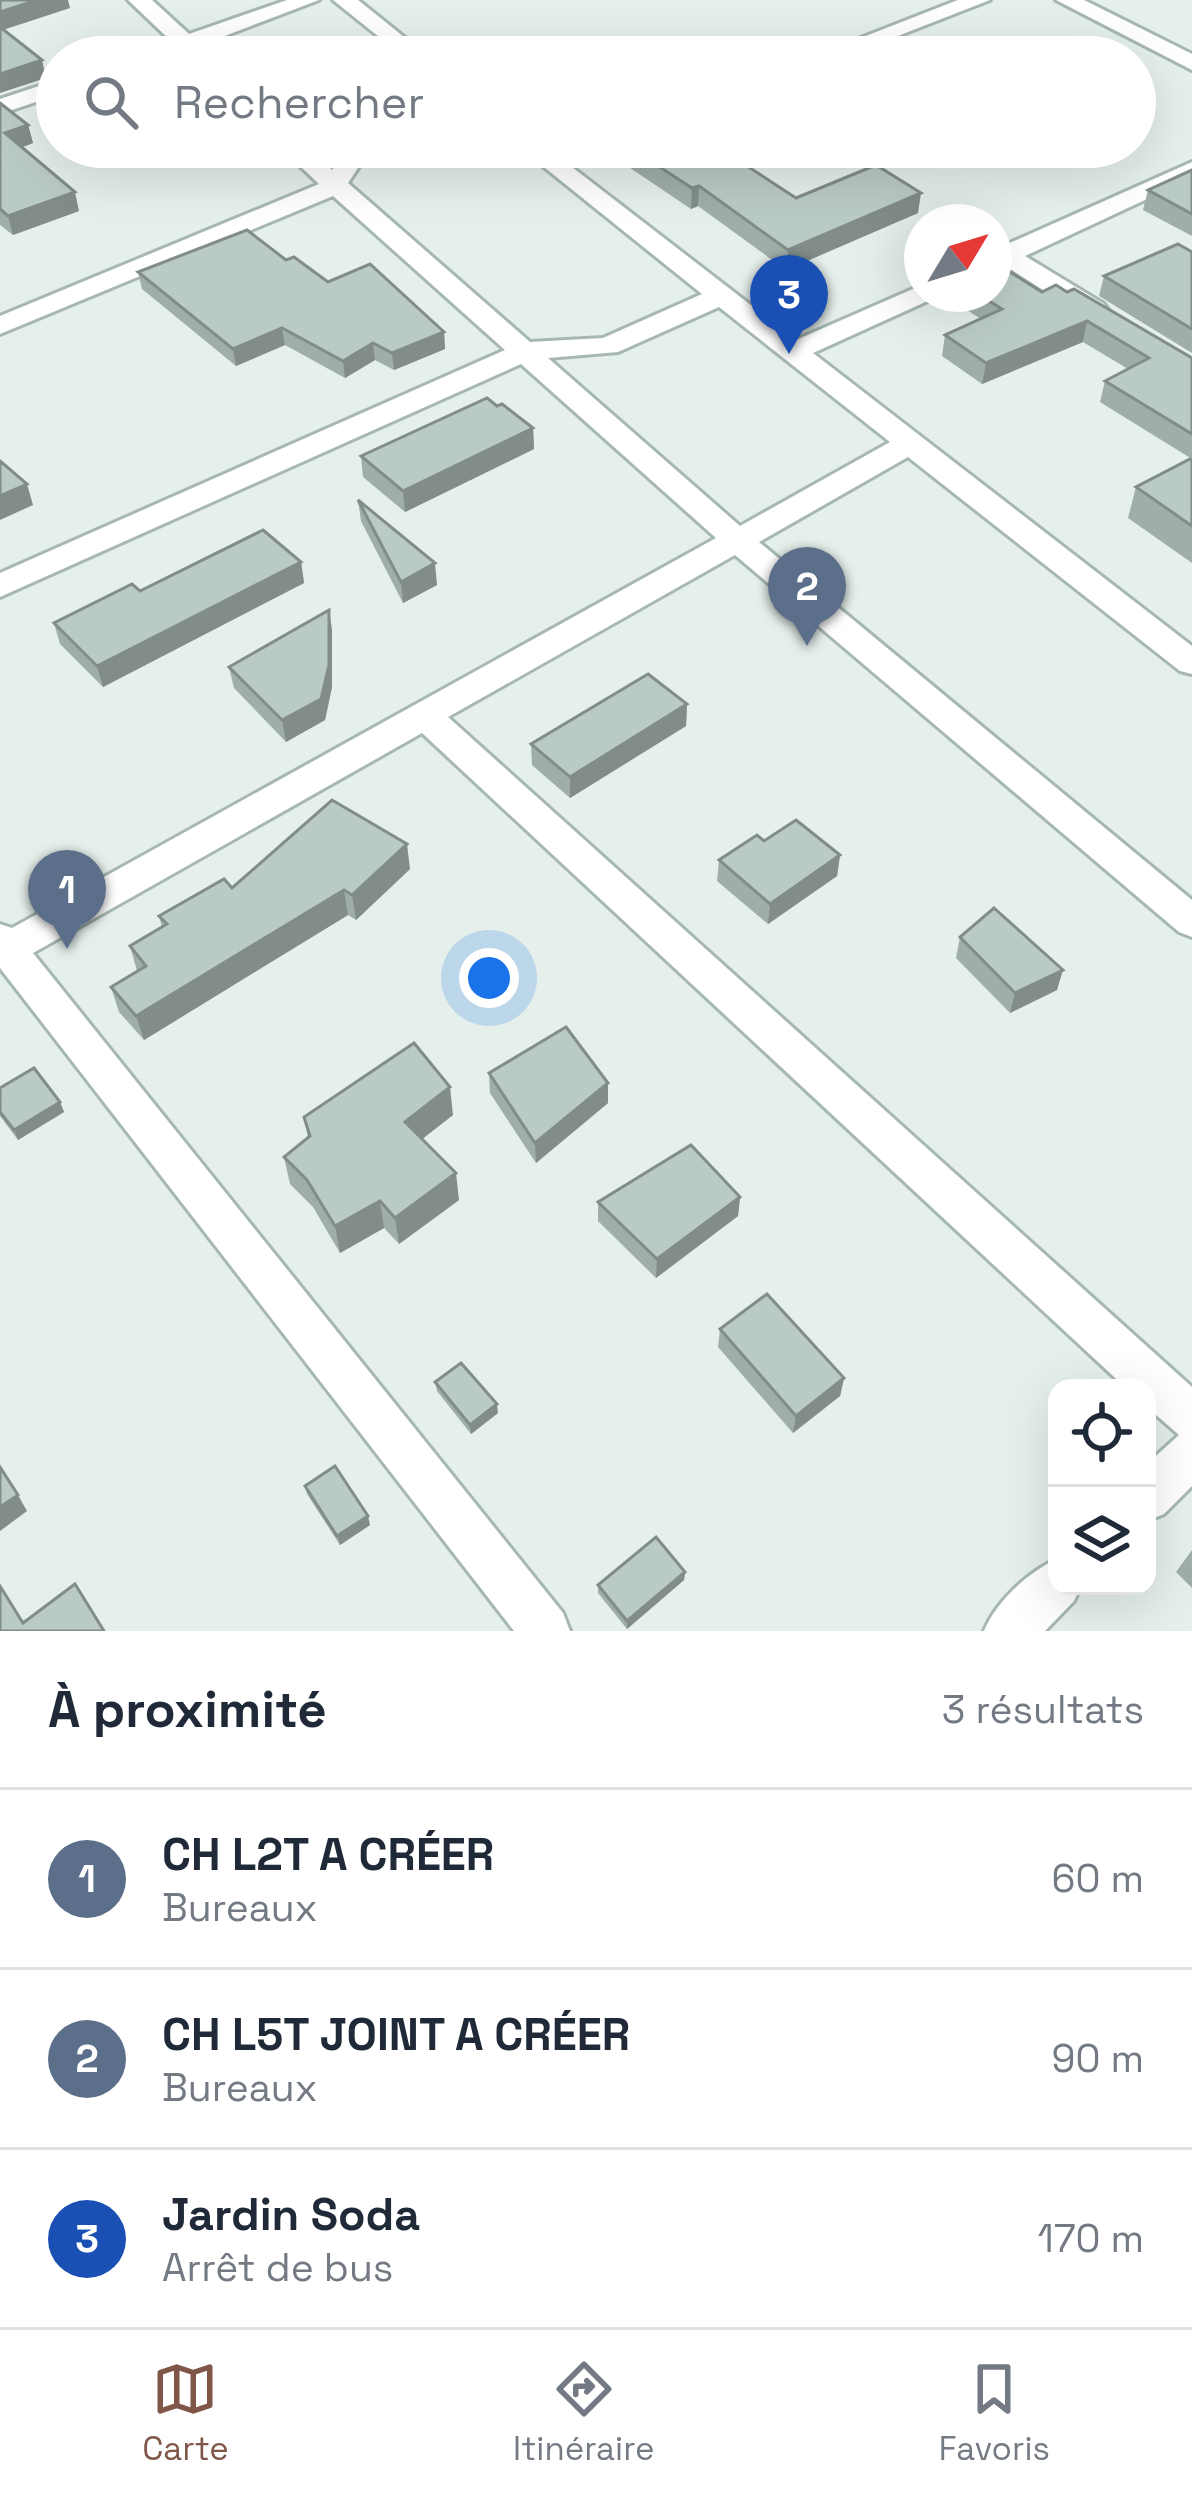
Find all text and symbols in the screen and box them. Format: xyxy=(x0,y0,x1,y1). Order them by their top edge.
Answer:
search box xyxy=(36,36,1156,168)
icon: search xyxy=(78,69,144,135)
text: Rechercher xyxy=(174,74,424,131)
north arrow xyxy=(904,204,1012,312)
pin: 3 xyxy=(750,255,828,354)
pin: 2 xyxy=(768,547,846,646)
pin: 1 xyxy=(28,850,106,949)
your location xyxy=(459,948,519,1008)
map controls xyxy=(1048,1379,1156,1595)
button: locate xyxy=(1048,1379,1156,1487)
button: layers xyxy=(1048,1487,1156,1595)
text: À proximité xyxy=(48,1677,327,1742)
text: 3 résultats xyxy=(942,1685,1144,1734)
text: CH L2T A CRÉER xyxy=(162,1826,494,1883)
text: 1 xyxy=(78,1854,96,1903)
text: 60 m xyxy=(1052,1854,1144,1903)
text: Bureaux xyxy=(162,1883,318,1932)
text: CH L5T JOINT A CRÉER xyxy=(162,2006,630,2063)
text: 2 xyxy=(75,2034,99,2083)
text: 90 m xyxy=(1052,2034,1144,2083)
text: Bureaux xyxy=(162,2063,318,2112)
text: Jardin Soda xyxy=(162,2186,420,2243)
text: 3 xyxy=(75,2214,99,2263)
text: 170 m xyxy=(1037,2214,1144,2263)
text: Arrêt de bus xyxy=(162,2243,393,2292)
tab: Carte xyxy=(142,2356,229,2470)
tab: Itinéraire xyxy=(513,2356,655,2470)
tab: Favoris xyxy=(939,2356,1050,2470)

